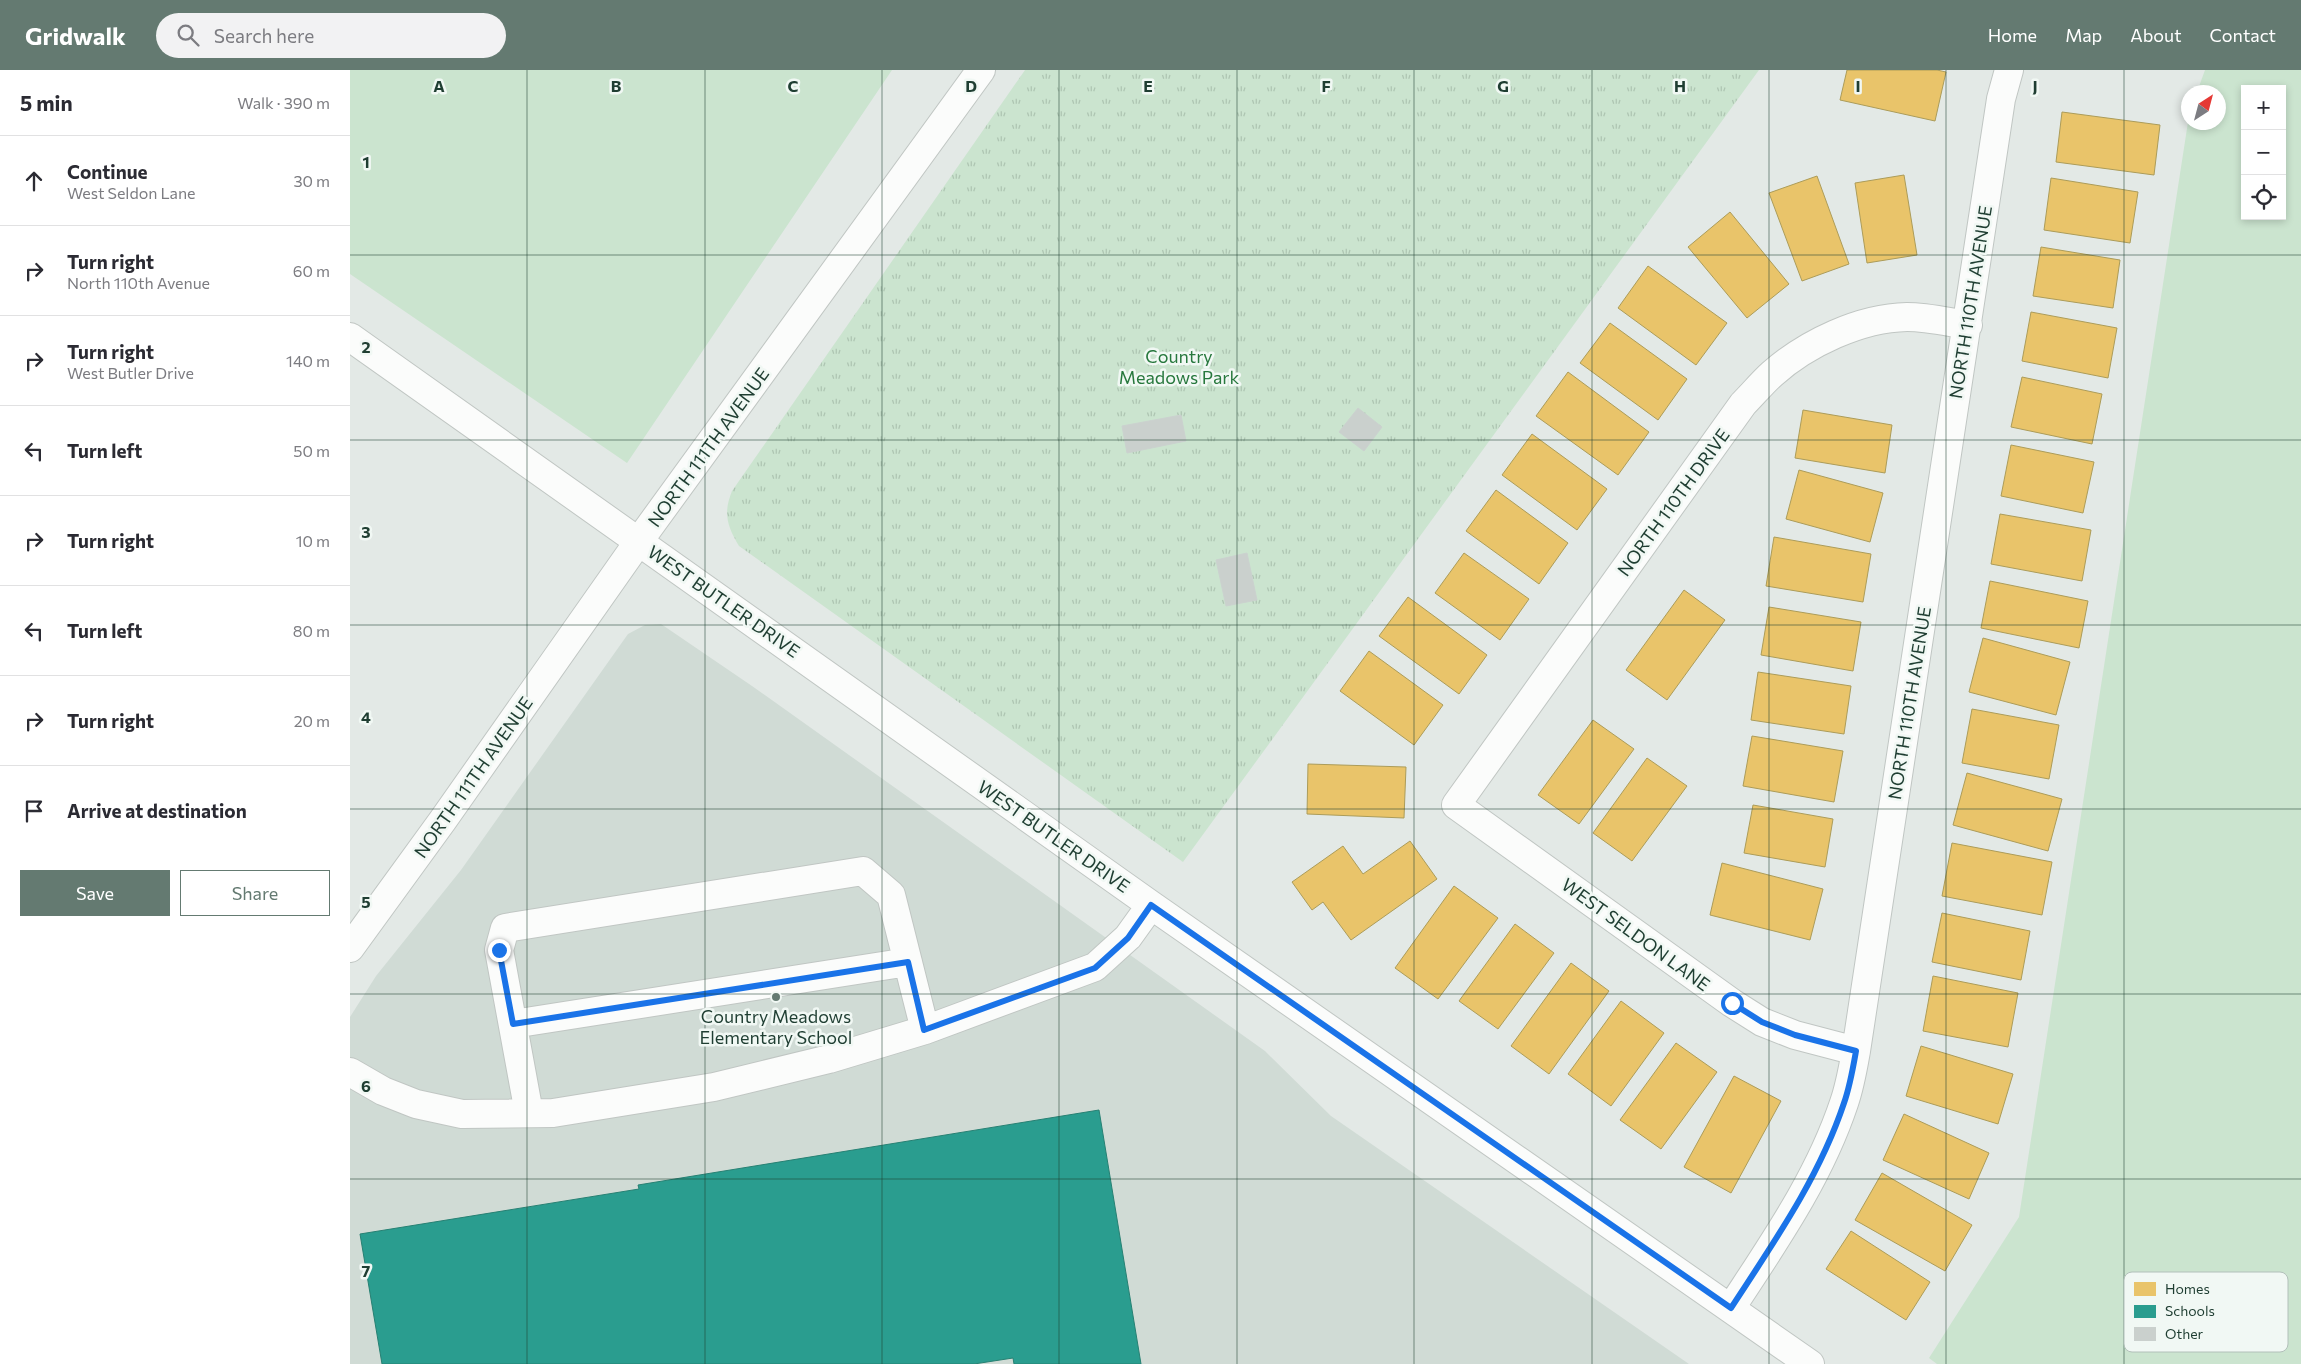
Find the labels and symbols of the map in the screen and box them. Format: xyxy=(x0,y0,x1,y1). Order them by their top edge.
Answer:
text: A xyxy=(433,76,445,95)
text: B xyxy=(611,76,622,95)
text: C xyxy=(788,76,799,95)
text: D xyxy=(965,76,977,95)
text: E xyxy=(1143,76,1153,95)
text: F xyxy=(1321,76,1331,95)
text: G xyxy=(1497,76,1509,95)
text: H xyxy=(1674,76,1686,95)
text: I xyxy=(1855,76,1861,95)
text: J xyxy=(2032,76,2038,95)
north arrow xyxy=(2181,85,2226,130)
text: 1 xyxy=(362,152,370,171)
street label: NORTH 110TH AVENUE xyxy=(1944,204,1996,400)
text: 2 xyxy=(361,337,371,356)
park label: Country Meadows Park xyxy=(1119,345,1240,388)
street label: NORTH 111TH AVENUE xyxy=(643,363,773,531)
street label: NORTH 110TH DRIVE xyxy=(1612,424,1734,580)
text: 3 xyxy=(361,522,371,541)
street label: WEST BUTLER DRIVE xyxy=(644,540,804,662)
street label: NORTH 110TH AVENUE xyxy=(1883,605,1935,801)
street label: NORTH 111TH AVENUE xyxy=(409,692,537,862)
text: 4 xyxy=(361,707,371,726)
street label: WEST BUTLER DRIVE xyxy=(974,775,1134,897)
street label: WEST SELDON LANE xyxy=(1558,873,1714,995)
text: 5 xyxy=(361,892,371,911)
route end xyxy=(488,939,511,962)
marker: Country Meadows Elementary School xyxy=(770,991,782,1003)
route start xyxy=(1721,992,1744,1015)
place label: Country Meadows Elementary School xyxy=(700,1005,852,1048)
text: 6 xyxy=(361,1076,371,1095)
text: 7 xyxy=(362,1261,371,1280)
legend xyxy=(2124,1272,2288,1352)
text: Homes xyxy=(2165,1280,2210,1297)
text: Schools xyxy=(2165,1302,2215,1319)
text: Other xyxy=(2165,1325,2204,1342)

